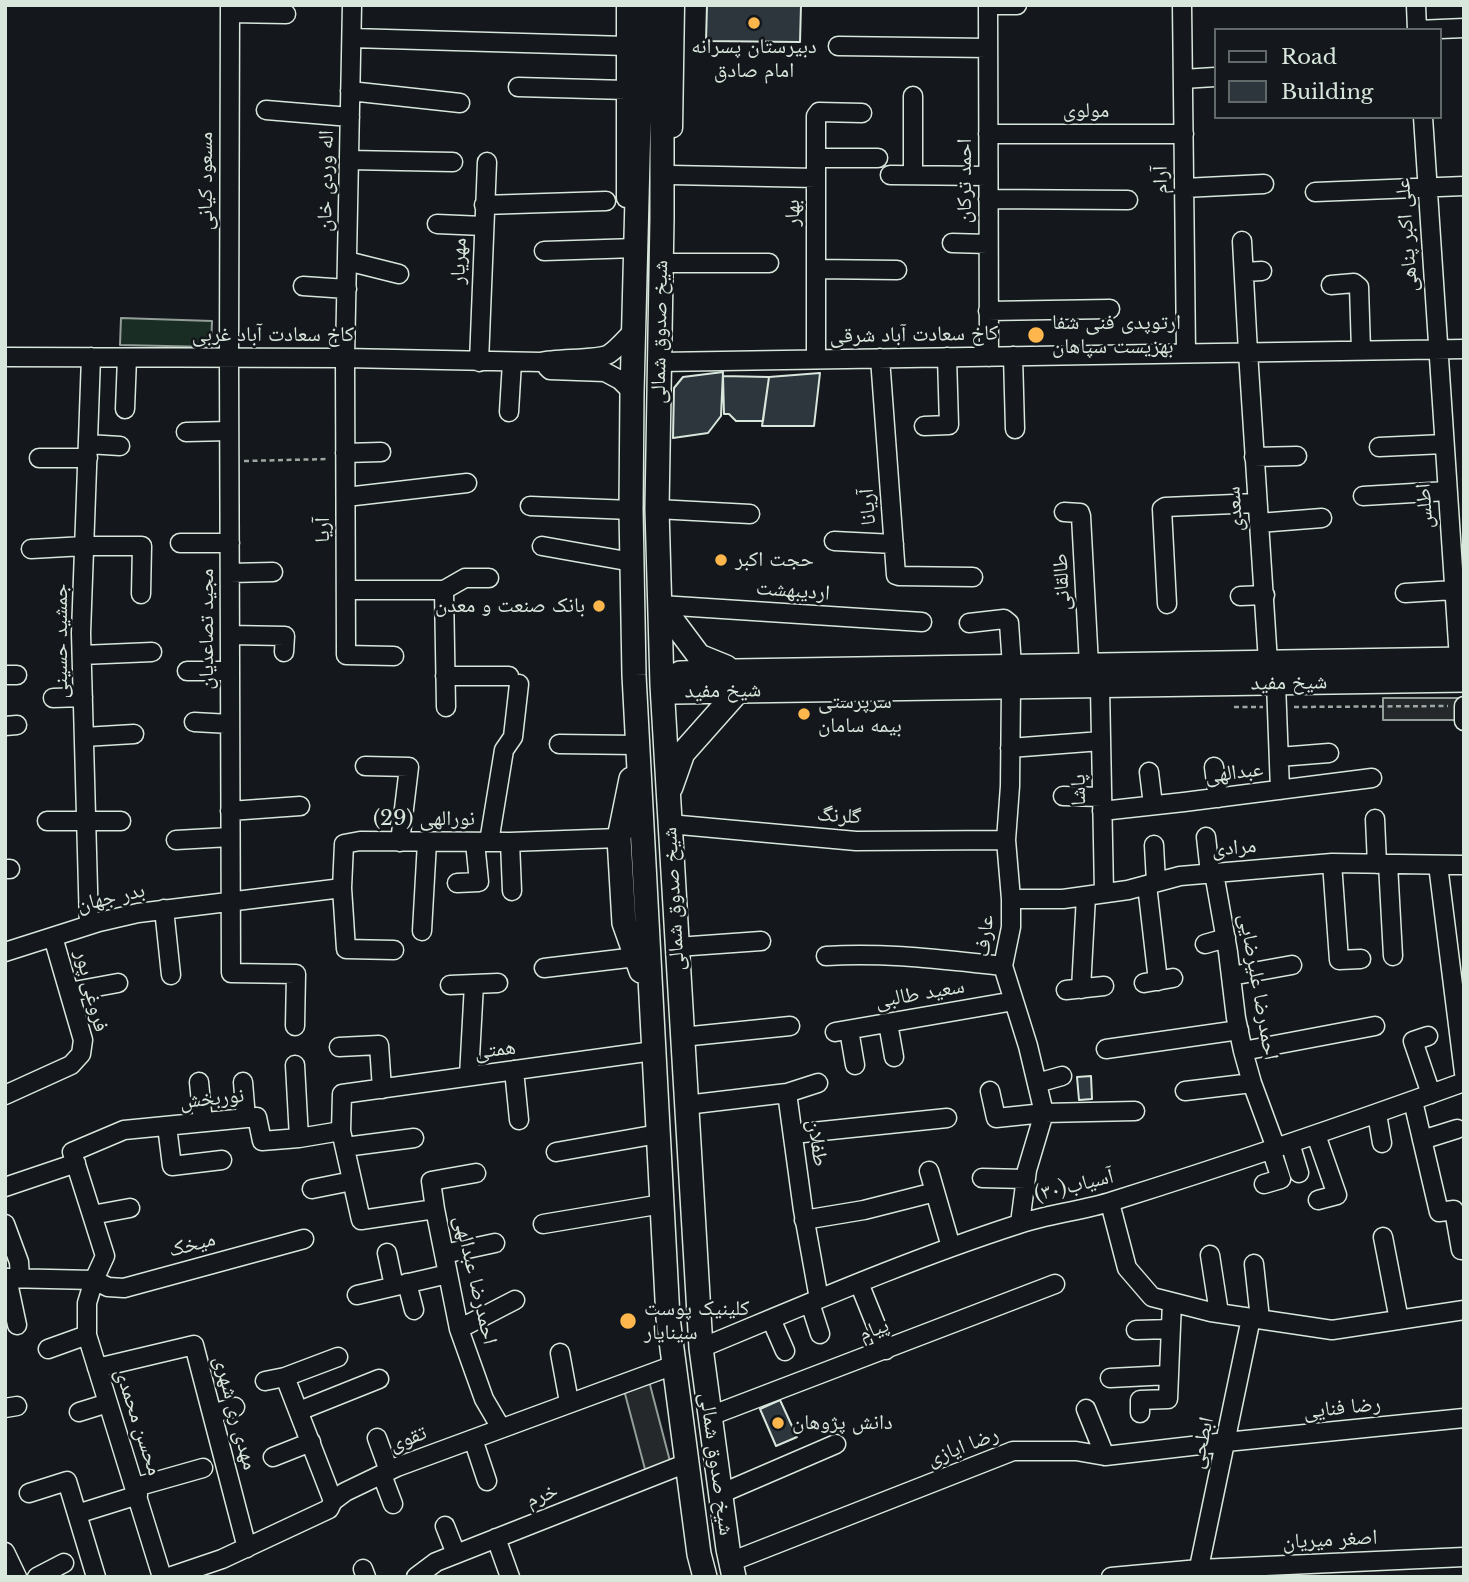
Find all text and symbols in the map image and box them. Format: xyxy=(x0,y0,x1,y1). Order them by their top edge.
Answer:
marker: دبیرستان پسرانه امام صادق xyxy=(746,15,762,31)
legend xyxy=(1214,28,1441,119)
place label: دبیرستان پسرانه امام صادق xyxy=(691,34,817,84)
text: Road xyxy=(1281,44,1337,70)
text: Building xyxy=(1281,79,1373,105)
street label: مولوی xyxy=(1063,98,1109,124)
street label: اله وردی خان xyxy=(313,130,339,232)
street label: مسعود کیانی xyxy=(193,132,219,230)
street label: احمد ترکان xyxy=(952,138,978,224)
street label: آرام xyxy=(1148,166,1174,194)
street label: علی اکبر پناهی xyxy=(1390,177,1424,293)
street label: بهار xyxy=(780,199,806,227)
street label: مهریار xyxy=(446,237,472,285)
street label: شیخ صدوق شمالی xyxy=(646,260,674,404)
place label: ارتوپدی فنی شفا بهزیست سپاهان xyxy=(1052,310,1181,360)
street label: کاخ سعادت آباد شرقی xyxy=(830,321,998,349)
street label: کاخ سعادت آباد غربی xyxy=(192,322,354,348)
marker: ارتوپدی فنی شفا بهزیست سپاهان xyxy=(1026,325,1046,345)
street label: اطلس xyxy=(1411,482,1439,530)
street label: سعدی xyxy=(1221,485,1249,533)
street label: آریانا xyxy=(854,488,882,526)
street label: آریا xyxy=(310,517,336,543)
place label: حجت اکبر xyxy=(735,547,814,573)
marker: حجت اکبر xyxy=(713,552,729,568)
street label: طالقانی xyxy=(1048,553,1076,611)
street label: مجید تصاعدیان xyxy=(194,568,220,690)
street label: اردیبهشت xyxy=(755,576,831,606)
street label: جمشید حسینی xyxy=(48,584,74,698)
place label: بانک صنعت و معدن xyxy=(435,593,585,619)
marker: بانک صنعت و معدن xyxy=(591,598,607,614)
street label: شیخ مفید xyxy=(1250,670,1328,696)
street label: شیخ مفید xyxy=(684,678,762,704)
place label: سرپرستی بیمه سامان xyxy=(818,689,902,739)
marker: سرپرستی بیمه سامان xyxy=(796,706,812,722)
street label: عبدالهی xyxy=(1203,757,1265,789)
street label: پاشا xyxy=(1066,774,1092,806)
street label: گلرنگ xyxy=(816,802,862,830)
street label: نورالهی (29) xyxy=(373,806,475,832)
street label: شیخ صدوق شمالی xyxy=(658,826,690,972)
street label: مرادی xyxy=(1211,833,1257,863)
street label: بدر جهان xyxy=(75,878,147,918)
street label: احمدرضا علیرضایی xyxy=(1233,912,1283,1062)
street label: عارف xyxy=(970,914,1000,958)
street label: فروغی پور xyxy=(69,948,113,1034)
street label: سعید طالبی xyxy=(873,974,967,1014)
street label: همتی xyxy=(473,1035,517,1065)
street label: نوربخش xyxy=(178,1083,246,1115)
street label: طفلان xyxy=(801,1118,833,1168)
street label: آسیاب(۳۰) xyxy=(1032,1164,1116,1208)
street label: احمدرضا عبدالهی xyxy=(448,1213,502,1347)
street label: میخک xyxy=(166,1227,218,1263)
place label: کلینیک پوست سینایار xyxy=(644,1296,749,1346)
marker: کلینیک پوست سینایار xyxy=(618,1311,638,1331)
street label: پیام xyxy=(855,1313,893,1347)
street label: مهدی ری شهری xyxy=(208,1353,262,1473)
street label: محسن محمدی xyxy=(109,1365,167,1479)
street label: شیخ صدوق شمالی xyxy=(694,1391,738,1537)
street label: رضا فنایی xyxy=(1302,1391,1382,1425)
place label: دانش پژوهان xyxy=(792,1410,893,1436)
marker: دانش پژوهان xyxy=(770,1415,786,1431)
street label: ابطحی xyxy=(1184,1415,1220,1471)
street label: تقوی xyxy=(386,1420,430,1458)
street label: رضا ایازی xyxy=(924,1422,1002,1472)
street label: خرم xyxy=(522,1478,562,1514)
street label: اصغر میریان xyxy=(1282,1525,1378,1555)

